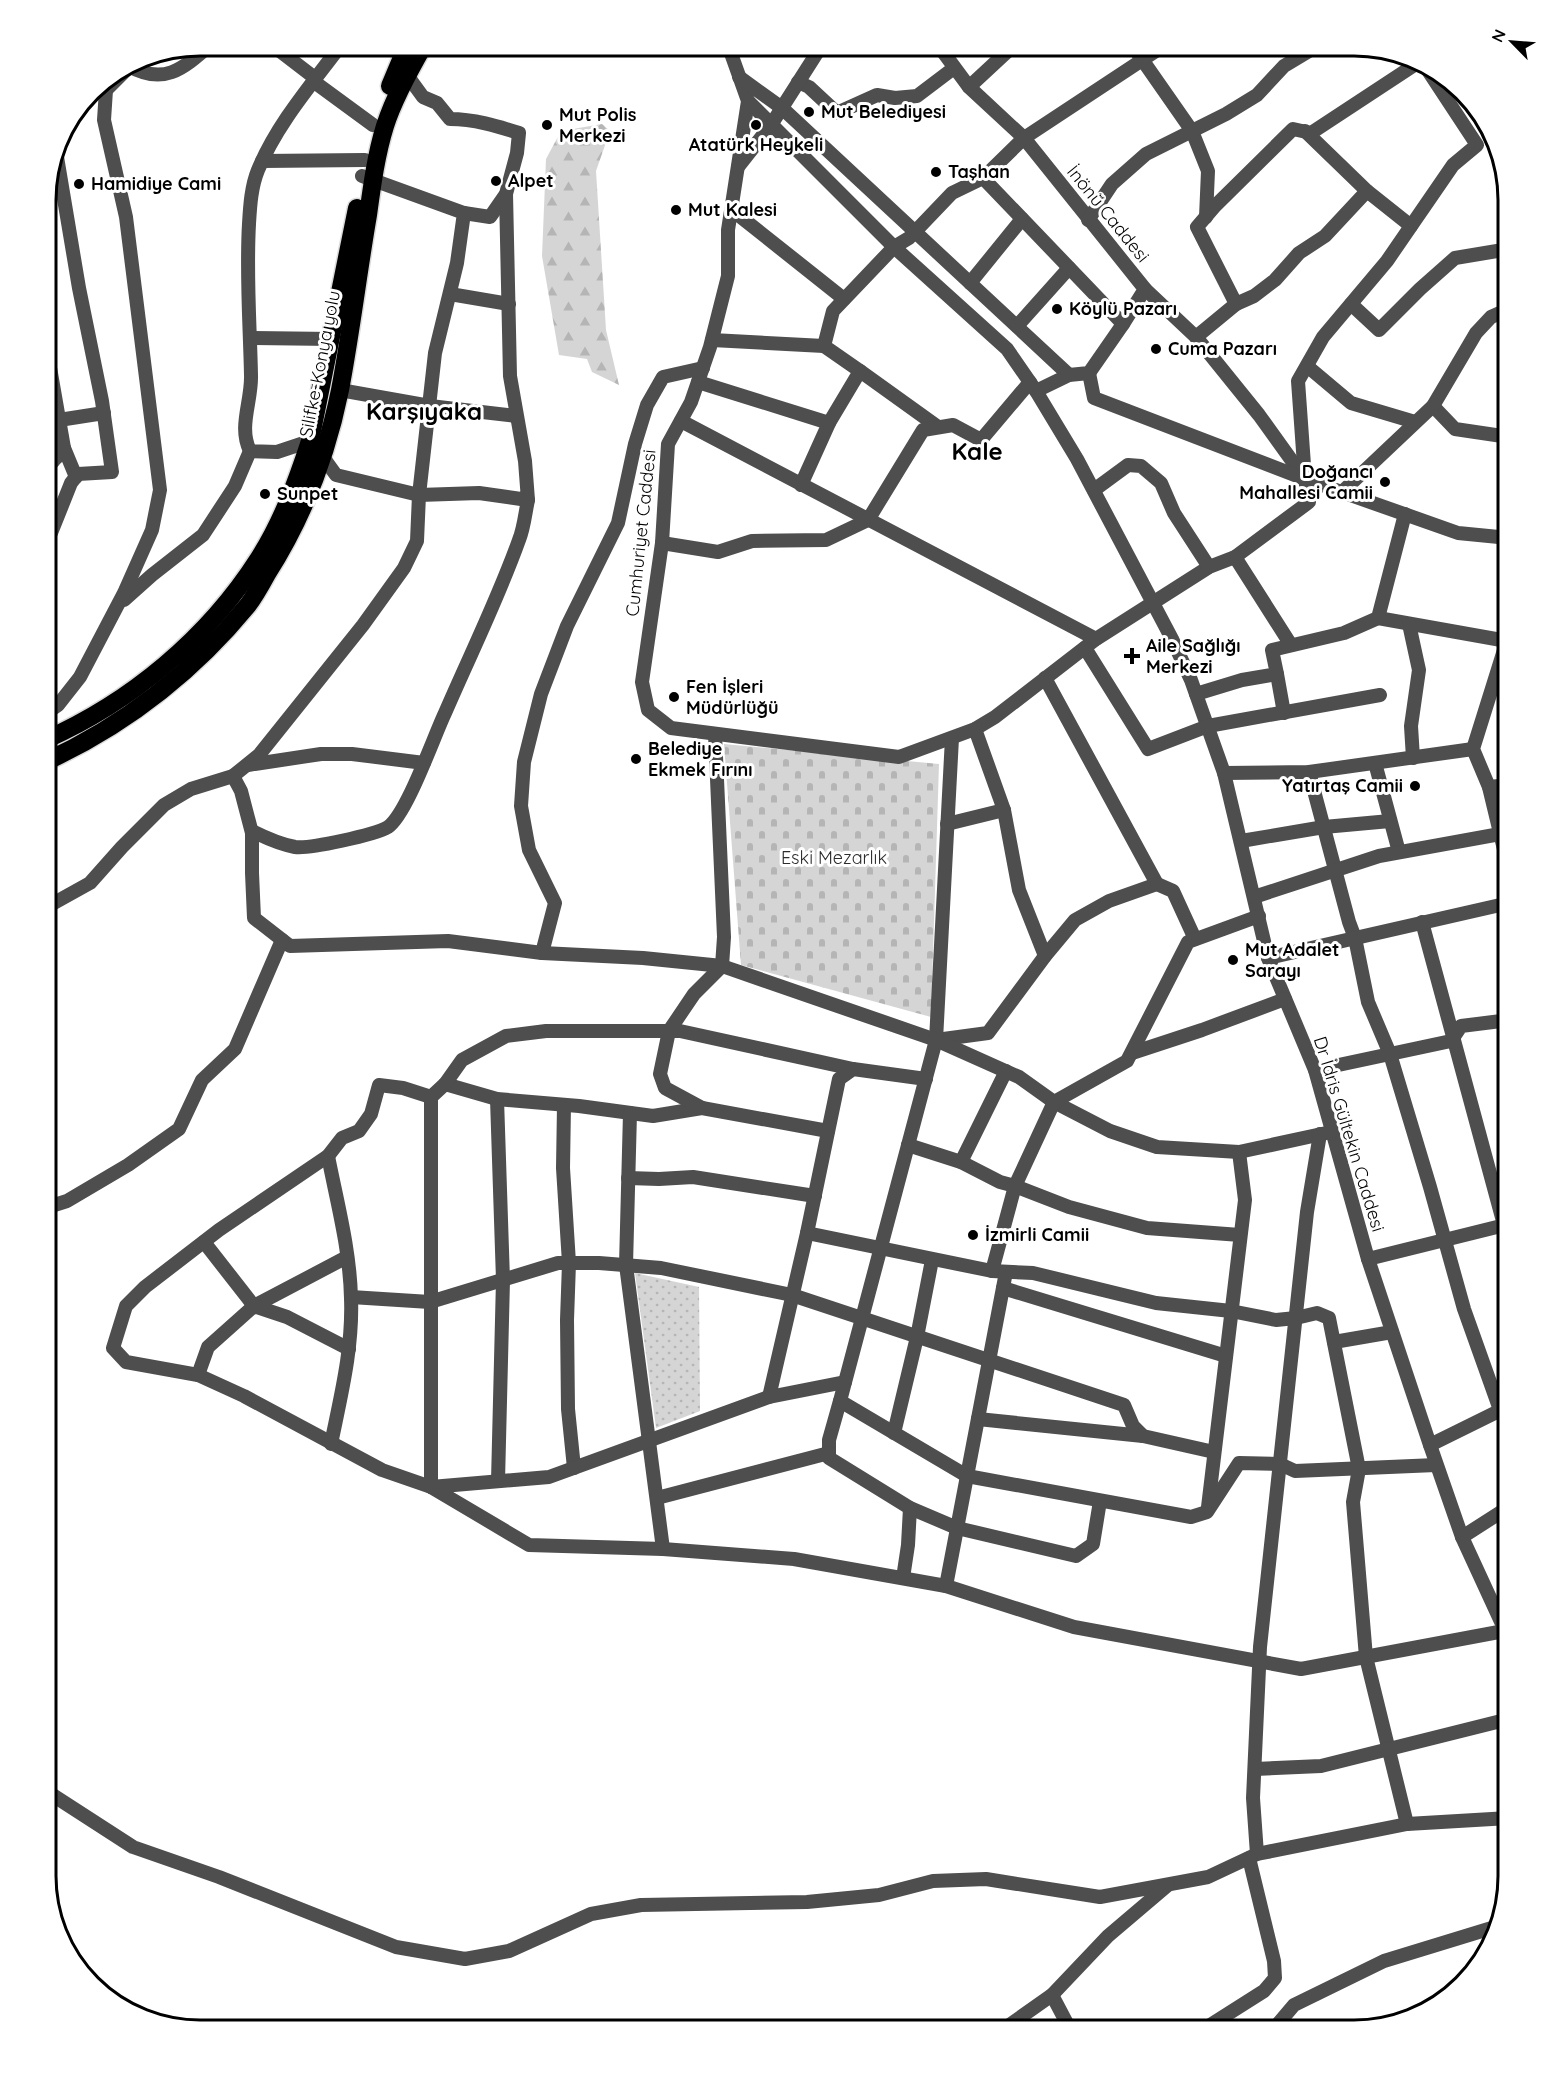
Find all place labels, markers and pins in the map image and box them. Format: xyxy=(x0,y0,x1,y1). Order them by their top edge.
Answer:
place label: Mut Belediyesi xyxy=(821,100,946,123)
place label: Mut Polis Merkezi xyxy=(559,103,637,147)
marker: Mut Belediyesi xyxy=(802,105,816,119)
marker: Mut Polis Merkezi xyxy=(540,118,554,132)
marker: Atatürk Heykeli xyxy=(749,118,763,132)
place label: Atatürk Heykeli xyxy=(689,133,823,156)
place label: Taşhan xyxy=(948,160,1010,183)
marker: Taşhan xyxy=(929,165,943,179)
place label: Alpet xyxy=(508,169,554,192)
place label: Hamidiye Cami xyxy=(91,172,221,195)
marker: Alpet xyxy=(489,174,503,188)
marker: Hamidiye Cami xyxy=(72,177,86,191)
place label: Mut Kalesi xyxy=(688,198,777,221)
marker: Mut Kalesi xyxy=(669,203,683,217)
place label: Köylü Pazarı xyxy=(1069,297,1177,320)
marker: Köylü Pazarı xyxy=(1050,302,1064,316)
place label: Cuma Pazarı xyxy=(1168,337,1277,360)
marker: Cuma Pazarı xyxy=(1149,342,1163,356)
place label: Doğancı Mahallesi Camii xyxy=(1239,460,1373,504)
marker: Doğancı Mahallesi Camii xyxy=(1378,475,1392,489)
place label: Sunpet xyxy=(277,482,338,505)
marker: Sunpet xyxy=(258,487,272,501)
place label: Aile Sağlığı Merkezi xyxy=(1146,634,1240,678)
marker: Aile Sağlığı Merkezi xyxy=(1123,647,1141,665)
place label: Fen İşleri Müdürlüğü xyxy=(686,675,779,719)
marker: Fen İşleri Müdürlüğü xyxy=(667,690,681,704)
place label: Belediye Ekmek Fırını xyxy=(648,737,752,781)
marker: Belediye Ekmek Fırını xyxy=(629,752,643,766)
place label: Yatırtaş Camii xyxy=(1282,774,1403,797)
marker: Yatırtaş Camii xyxy=(1408,779,1422,793)
place label: Mut Adalet Sarayı xyxy=(1245,938,1339,982)
marker: Mut Adalet Sarayı xyxy=(1226,953,1240,967)
place label: İzmirli Camii xyxy=(985,1223,1089,1246)
marker: İzmirli Camii xyxy=(966,1228,980,1242)

